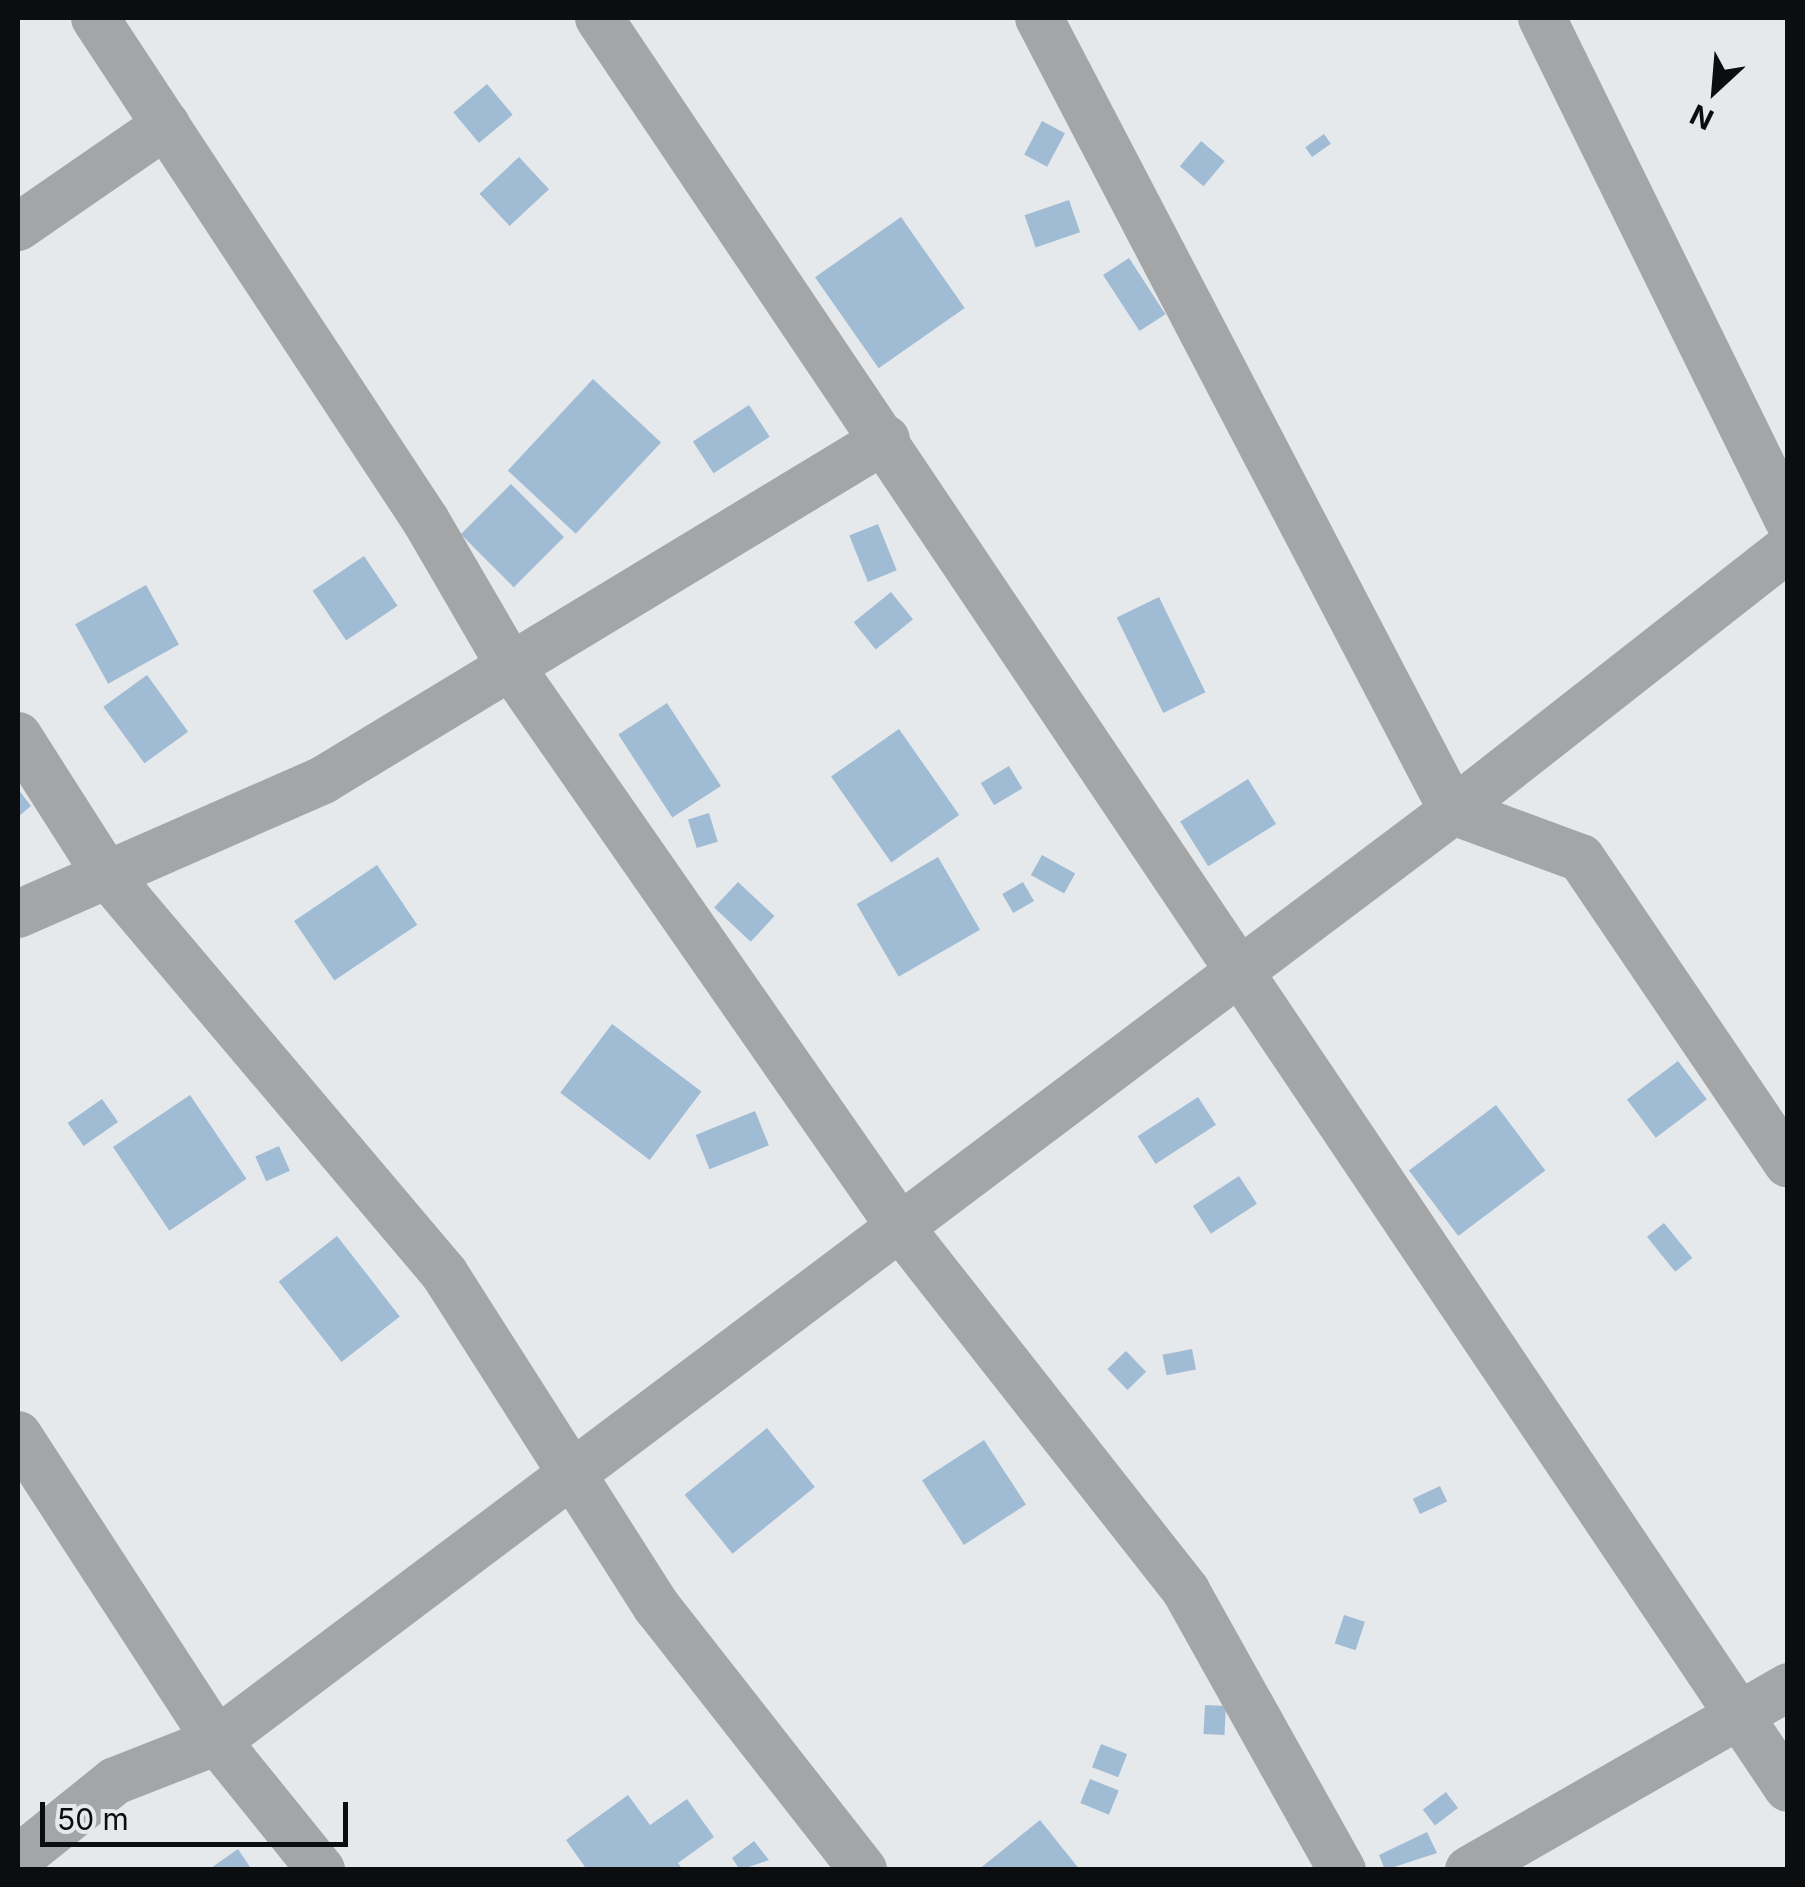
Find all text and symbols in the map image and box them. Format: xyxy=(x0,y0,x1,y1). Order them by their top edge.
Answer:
north arrow xyxy=(1665,40,1765,140)
text: N xyxy=(1685,97,1719,137)
scale bar xyxy=(45,1782,352,1844)
text: 50 m xyxy=(57,1801,129,1837)

